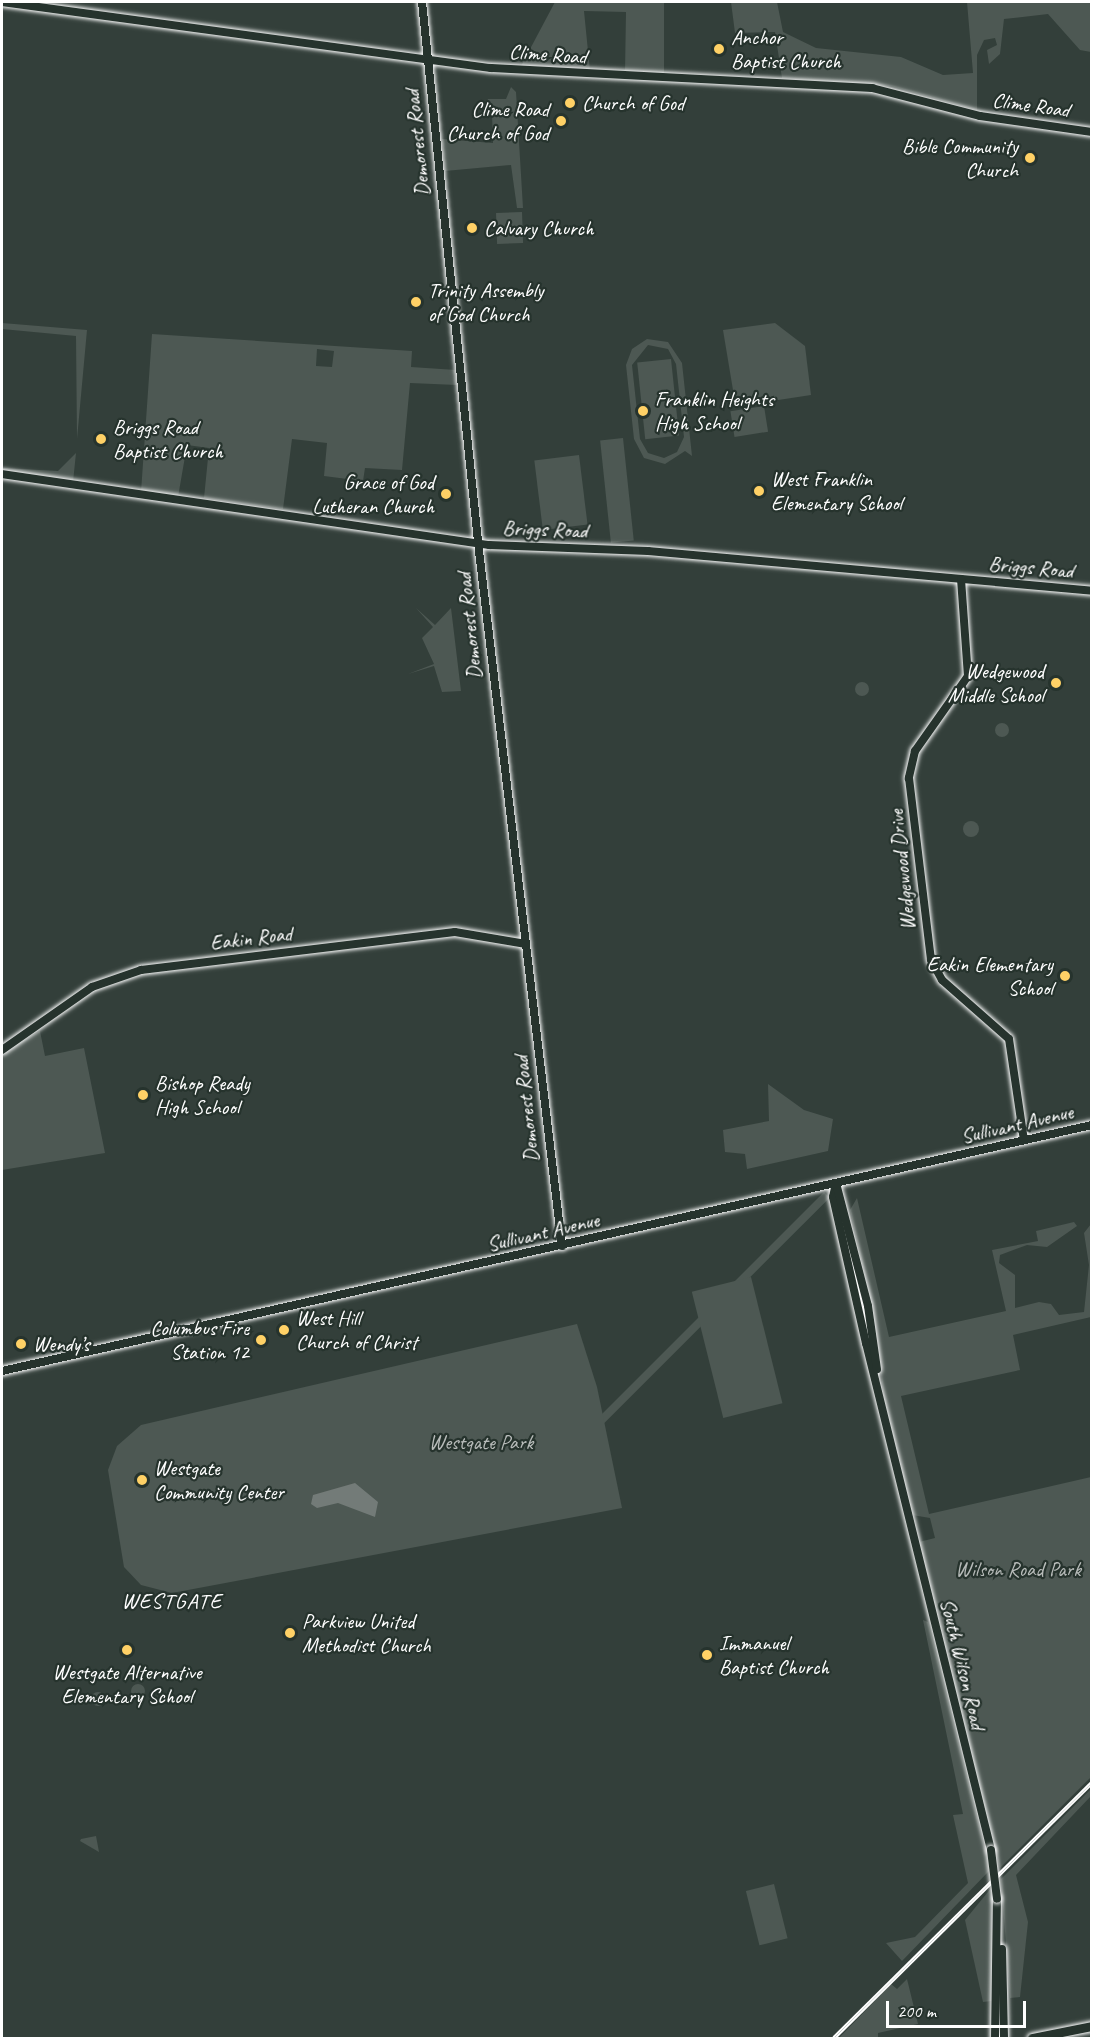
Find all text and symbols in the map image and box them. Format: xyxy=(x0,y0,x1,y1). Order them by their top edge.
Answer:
place label: Anchor Baptist Church xyxy=(731,24,842,74)
street label: Clime Road xyxy=(509,39,587,69)
marker: Anchor Baptist Church xyxy=(712,42,726,56)
street label: Clime Road xyxy=(991,87,1071,123)
street label: Demorest Road xyxy=(399,88,435,198)
place label: Church of God xyxy=(582,90,684,116)
place label: Clime Road Church of God xyxy=(447,96,549,146)
marker: Church of God xyxy=(563,96,577,110)
marker: Clime Road Church of God xyxy=(554,114,568,128)
place label: Bible Community Church xyxy=(901,133,1018,183)
marker: Bible Community Church xyxy=(1023,151,1037,165)
place label: Calvary Church xyxy=(484,215,594,241)
marker: Calvary Church xyxy=(465,221,479,235)
place label: Trinity Assembly of God Church xyxy=(428,277,543,327)
marker: Trinity Assembly of God Church xyxy=(409,295,423,309)
place label: Franklin Heights High School xyxy=(655,386,774,436)
marker: Franklin Heights High School xyxy=(636,404,650,418)
place label: Briggs Road Baptist Church xyxy=(113,414,224,464)
marker: Briggs Road Baptist Church xyxy=(94,432,108,446)
place label: West Franklin Elementary School xyxy=(771,466,902,516)
place label: Grace of God Lutheran Church xyxy=(312,469,434,519)
marker: West Franklin Elementary School xyxy=(752,484,766,498)
marker: Grace of God Lutheran Church xyxy=(439,487,453,501)
street label: Briggs Road xyxy=(502,515,588,543)
street label: Briggs Road xyxy=(988,551,1074,583)
street label: Demorest Road xyxy=(451,571,487,681)
place label: Wedgewood Middle School xyxy=(948,658,1044,708)
marker: Wedgewood Middle School xyxy=(1049,676,1063,690)
street label: Wedgewood Drive xyxy=(883,808,921,932)
street label: Eakin Road xyxy=(209,921,293,955)
place label: Eakin Elementary School xyxy=(926,951,1053,1001)
marker: Eakin Elementary School xyxy=(1058,969,1072,983)
street label: Demorest Road xyxy=(508,1054,544,1164)
place label: Bishop Ready High School xyxy=(155,1070,249,1120)
marker: Bishop Ready High School xyxy=(136,1088,150,1102)
street label: Sullivant Avenue xyxy=(959,1099,1075,1149)
street label: Sullivant Avenue xyxy=(485,1207,601,1257)
place label: West Hill Church of Christ xyxy=(296,1305,418,1355)
place label: Columbus Fire Station 12 xyxy=(150,1315,249,1365)
marker: West Hill Church of Christ xyxy=(277,1323,291,1337)
place label: Wendy’s xyxy=(33,1331,90,1357)
marker: Columbus Fire Station 12 xyxy=(254,1333,268,1347)
marker: Wendy’s xyxy=(14,1337,28,1351)
park label: Westgate Park xyxy=(429,1429,533,1455)
place label: Westgate Community Center xyxy=(154,1455,284,1505)
marker: Westgate Community Center xyxy=(135,1473,149,1487)
park label: Wilson Road Park xyxy=(955,1556,1081,1582)
district label: WESTGATE xyxy=(121,1589,223,1615)
street label: South Wilson Road xyxy=(935,1596,991,1732)
place label: Parkview United Methodist Church xyxy=(302,1608,432,1658)
marker: Parkview United Methodist Church xyxy=(283,1626,297,1640)
place label: Immanuel Baptist Church xyxy=(719,1630,830,1680)
marker: Westgate Alternative Elementary School xyxy=(120,1643,134,1657)
marker: Immanuel Baptist Church xyxy=(700,1648,714,1662)
place label: Westgate Alternative Elementary School xyxy=(53,1659,201,1709)
scale bar xyxy=(889,1989,1028,2027)
text: 200 m xyxy=(897,2000,936,2022)

